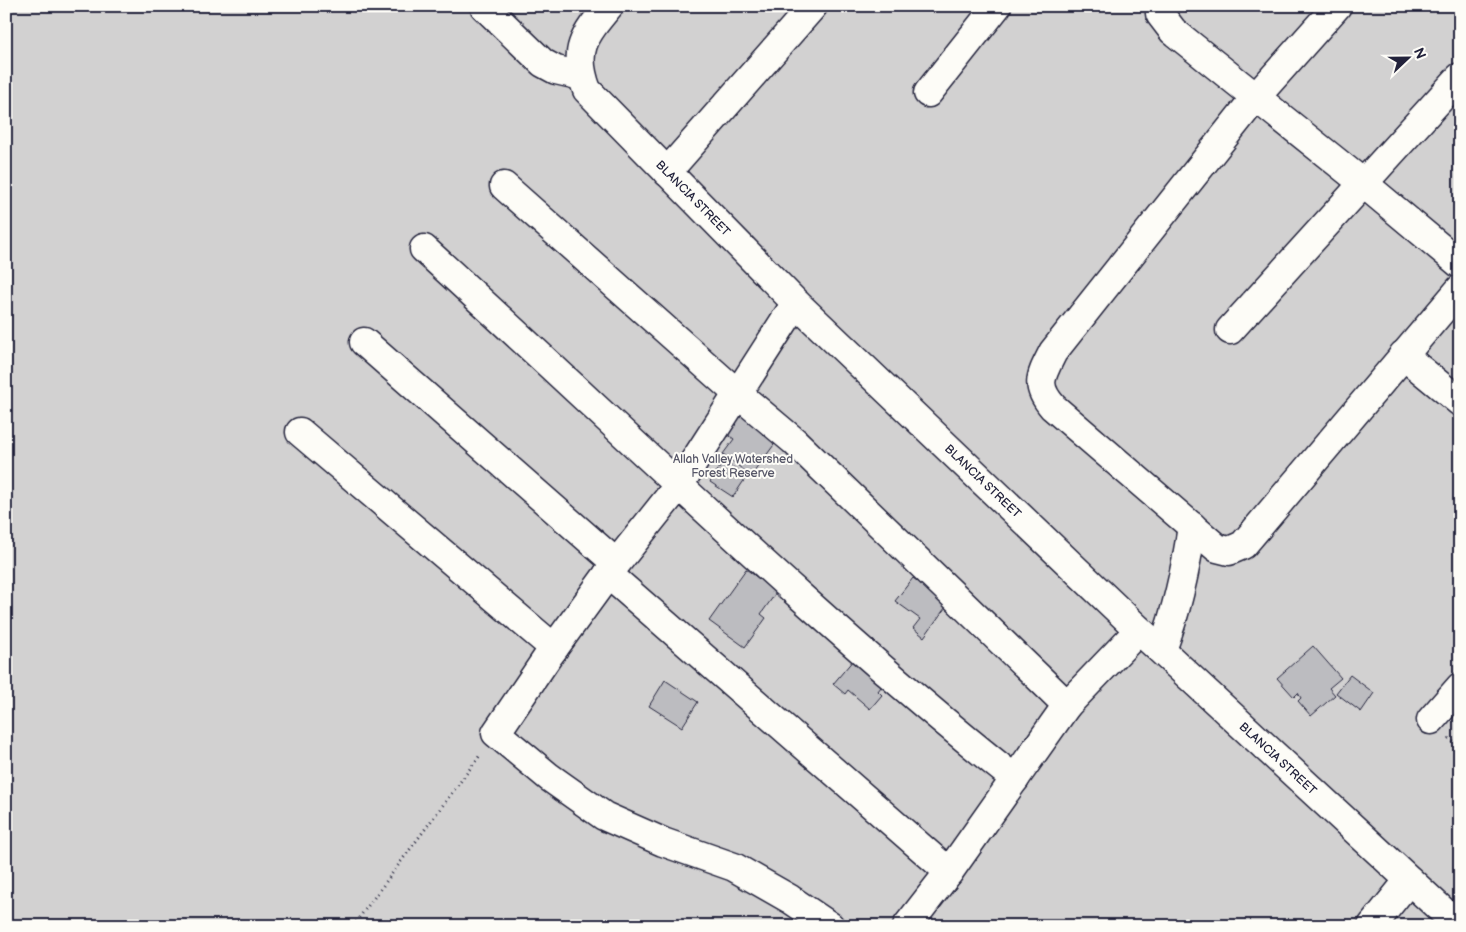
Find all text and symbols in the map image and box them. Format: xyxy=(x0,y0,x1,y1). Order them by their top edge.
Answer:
north arrow xyxy=(1384,32,1434,82)
text: N xyxy=(1410,45,1429,61)
street label: BLANCIA STREET xyxy=(653,157,734,240)
street label: BLANCIA STREET xyxy=(942,441,1025,522)
park label: Allah Valley Watershed Forest Reserve xyxy=(673,452,793,481)
street label: BLANCIA STREET xyxy=(1236,719,1320,799)

